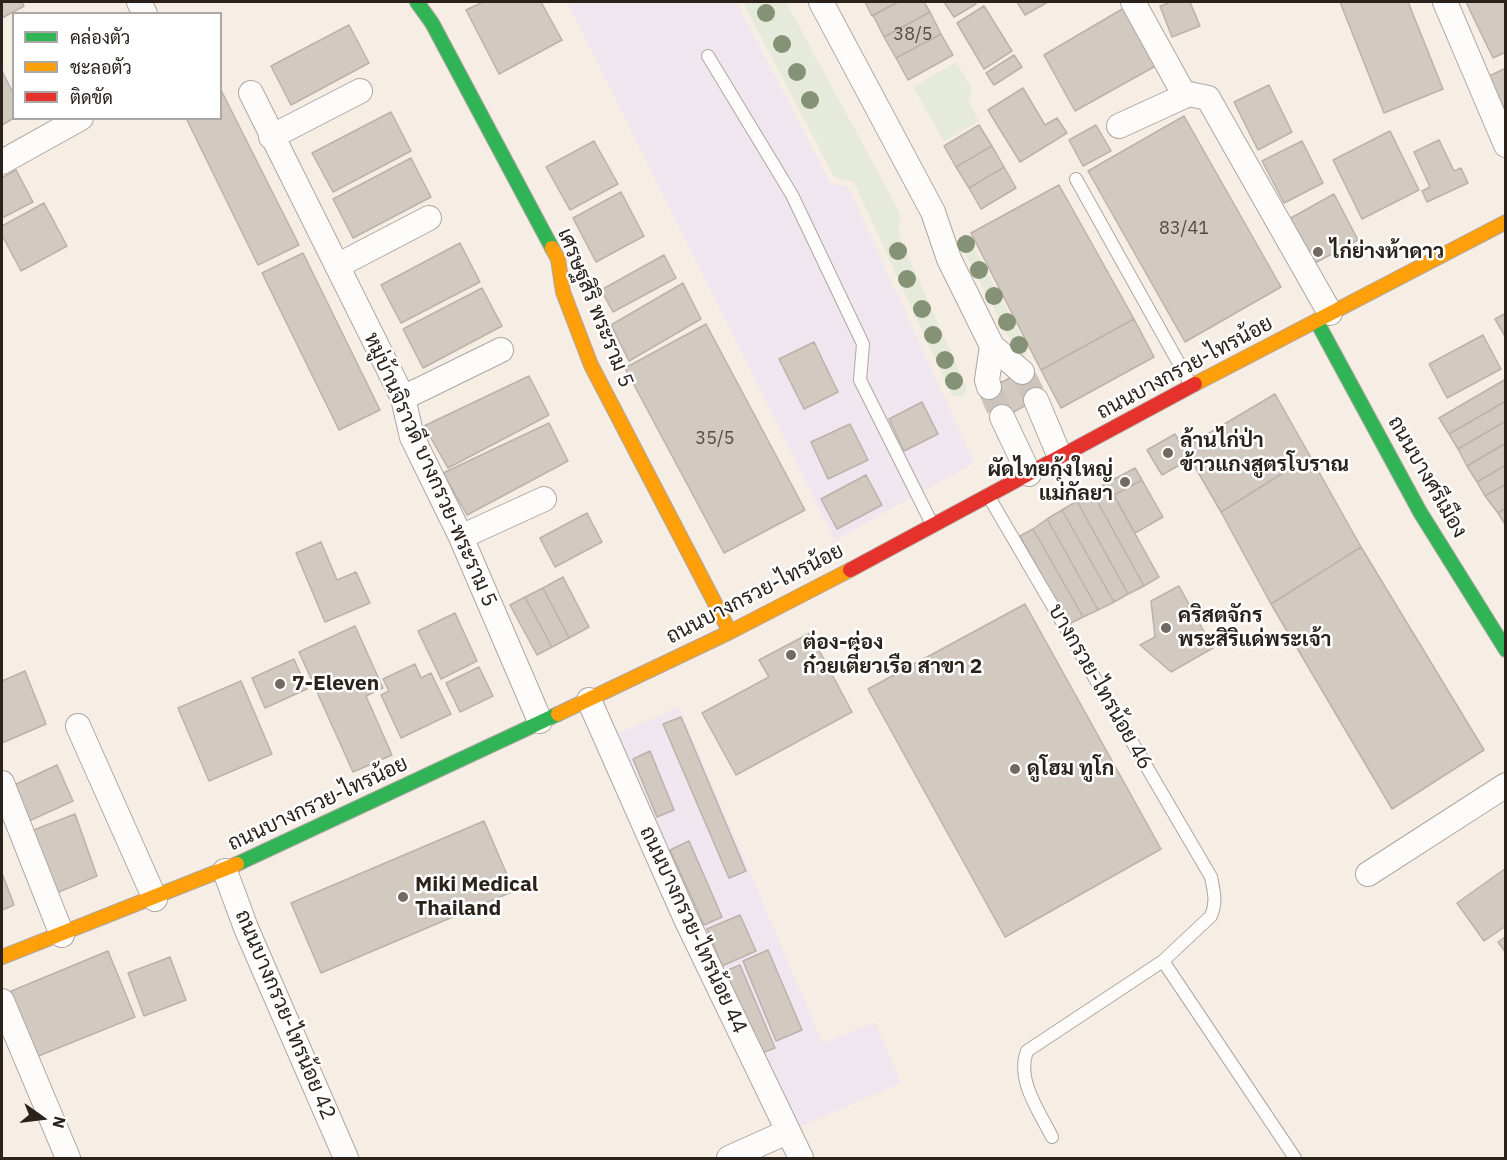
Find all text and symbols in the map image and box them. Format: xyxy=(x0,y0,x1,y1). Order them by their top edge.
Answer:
legend xyxy=(12,12,222,120)
house number: 38/5 xyxy=(893,24,933,46)
text: คล่องตัว xyxy=(70,26,130,49)
text: ชะลอตัว xyxy=(70,56,132,79)
text: ติดขัด xyxy=(70,86,113,109)
house number: 83/41 xyxy=(1159,218,1209,240)
street label: เศรษฐสิริ พระราม 5 xyxy=(552,225,638,391)
place label: ไก่ย่างห้าดาว xyxy=(1330,239,1444,265)
marker: ไก่ย่างห้าดาว xyxy=(1311,245,1325,259)
street label: ถนนบางกรวย-ไทรน้อย xyxy=(1093,311,1277,425)
street label: หมู่บ้านจิราวดี บางกรวย-พระราม 5 xyxy=(358,329,502,611)
street label: ถนนบางศรีเมือง xyxy=(1382,412,1472,542)
house number: 35/5 xyxy=(695,428,735,450)
place label: ล้านไก่ป่า ข้าวแกงสูตรโบราณ xyxy=(1180,428,1349,478)
marker: ล้านไก่ป่า ข้าวแกงสูตรโบราณ xyxy=(1161,446,1175,460)
place label: ผัดไทยกุ้งใหญ่ แม่กัลยา xyxy=(988,457,1113,507)
marker: ผัดไทยกุ้งใหญ่ แม่กัลยา xyxy=(1118,475,1132,489)
street label: ถนนบางกรวย-ไทรน้อย xyxy=(662,538,848,650)
street label: บางกรวย-ไทรน้อย 46 xyxy=(1042,600,1158,774)
place label: คริสตจักร พระสิริแด่พระเจ้า xyxy=(1178,603,1331,653)
marker: คริสตจักร พระสิริแด่พระเจ้า xyxy=(1159,621,1173,635)
place label: ต่อง-ต่อง ก๋วยเตี๋ยวเรือ สาขา 2 xyxy=(803,630,982,680)
marker: ต่อง-ต่อง ก๋วยเตี๋ยวเรือ สาขา 2 xyxy=(784,648,798,662)
place label: 7-Eleven xyxy=(292,671,379,697)
marker: 7-Eleven xyxy=(273,677,287,691)
street label: ถนนบางกรวย-ไทรน้อย xyxy=(224,751,412,857)
place label: ดูโฮม ทูโก xyxy=(1027,756,1114,782)
marker: ดูโฮม ทูโก xyxy=(1008,762,1022,776)
street label: ถนนบางกรวย-ไทรน้อย 44 xyxy=(634,822,752,1038)
place label: Miki Medical Thailand xyxy=(415,872,538,922)
marker: Miki Medical Thailand xyxy=(396,890,410,904)
street label: ถนนบางกรวย-ไทรน้อย 42 xyxy=(229,906,341,1124)
north arrow xyxy=(12,1088,72,1148)
text: N xyxy=(48,1114,71,1130)

